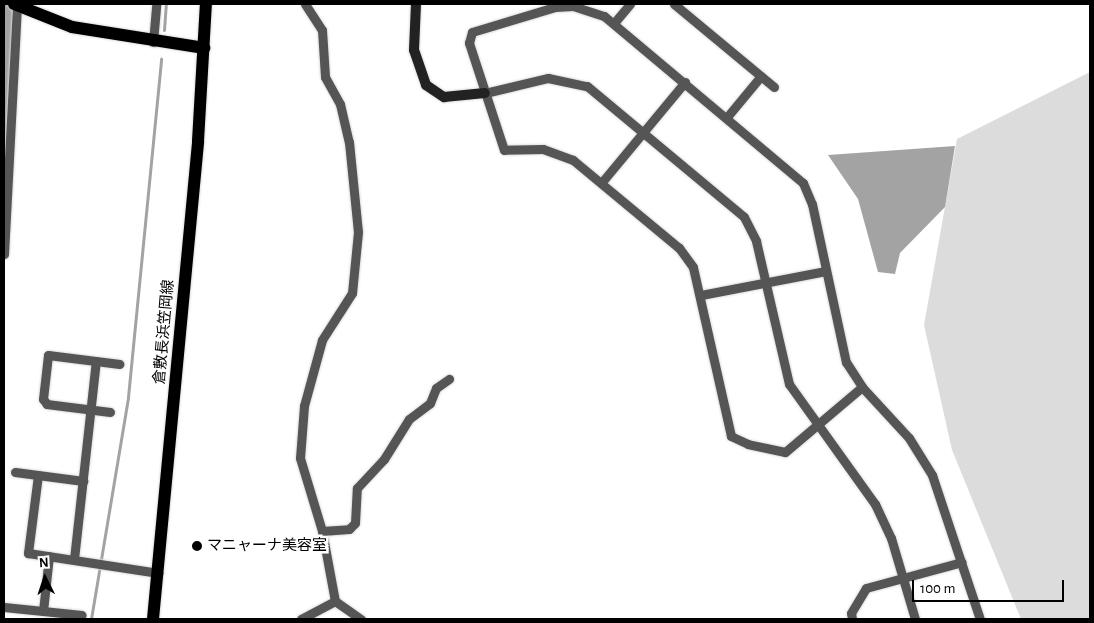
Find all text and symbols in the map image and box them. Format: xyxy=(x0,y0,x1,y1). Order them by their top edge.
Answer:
street label: 倉敷長浜笠岡線 xyxy=(150,279,178,385)
place label: マニャーナ美容室 xyxy=(207,537,327,555)
marker: マニャーナ美容室 xyxy=(191,540,203,552)
north arrow xyxy=(20,553,70,603)
text: N xyxy=(39,556,49,570)
scale bar xyxy=(914,570,1066,602)
text: 100 m xyxy=(920,581,955,596)

